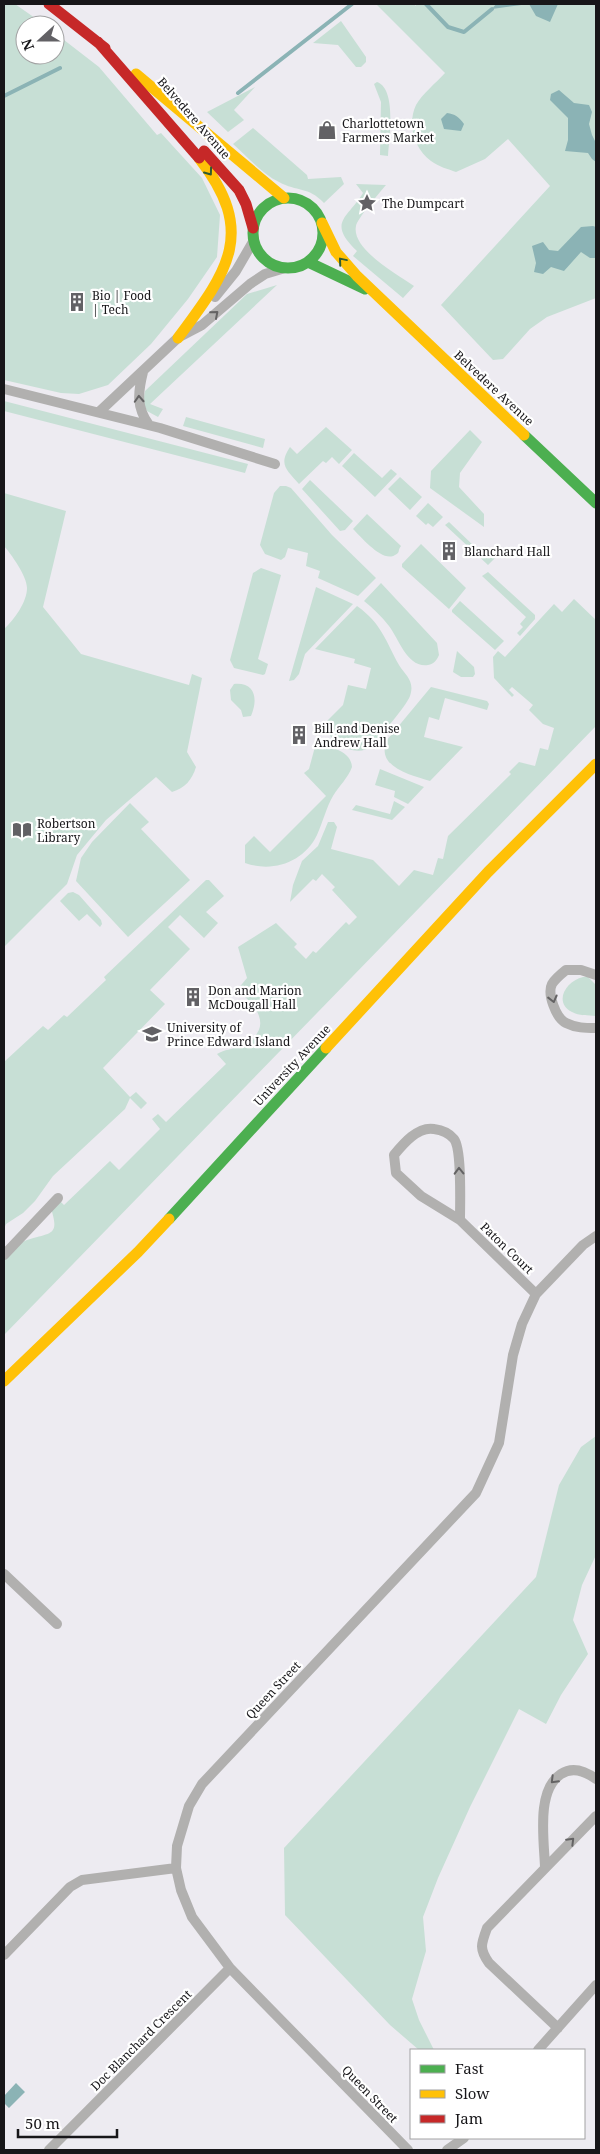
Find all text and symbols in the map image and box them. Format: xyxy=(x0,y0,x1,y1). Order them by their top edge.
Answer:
north arrow xyxy=(15,15,65,65)
text: N xyxy=(17,36,38,53)
street label: Belvedere Avenue xyxy=(154,73,234,163)
place label: Charlottetown Farmers Market xyxy=(342,115,434,146)
shop icon: Charlottetown Farmers Market xyxy=(316,119,338,141)
one-way arrow xyxy=(203,166,212,176)
place icon: The Dumpcart xyxy=(356,192,378,214)
place label: The Dumpcart xyxy=(382,195,464,212)
one-way arrow xyxy=(339,257,348,266)
place label: Bio | Food | Tech xyxy=(92,287,152,318)
building icon: Bio | Food | Tech xyxy=(66,291,88,313)
one-way arrow xyxy=(210,310,219,319)
street label: Belvedere Avenue xyxy=(450,347,538,429)
one-way arrow xyxy=(134,394,145,402)
building icon: Blanchard Hall xyxy=(438,540,460,562)
place label: Blanchard Hall xyxy=(464,543,550,560)
place label: Bill and Denise Andrew Hall xyxy=(314,720,400,751)
building icon: Bill and Denise Andrew Hall xyxy=(288,724,310,746)
place label: Robertson Library xyxy=(37,815,96,846)
library icon: Robertson Library xyxy=(11,819,33,841)
place label: Don and Marion McDougall Hall xyxy=(208,982,302,1013)
building icon: Don and Marion McDougall Hall xyxy=(182,986,204,1008)
one-way arrow xyxy=(547,995,558,1004)
place label: University of Prince Edward Island xyxy=(167,1019,291,1050)
street label: University Avenue xyxy=(250,1021,334,1109)
school or university icon: University of Prince Edward Island xyxy=(141,1023,163,1045)
one-way arrow xyxy=(454,1167,464,1174)
street label: Paton Court xyxy=(477,1218,537,1278)
street label: Queen Street xyxy=(242,1657,304,1723)
one-way arrow xyxy=(551,1775,560,1784)
one-way arrow xyxy=(565,1838,574,1847)
street label: Doc Blanchard Crescent xyxy=(87,1986,195,2094)
legend xyxy=(410,2049,585,2139)
text: Fast xyxy=(455,2058,484,2078)
street label: Queen Street xyxy=(338,2062,402,2126)
text: Slow xyxy=(455,2083,489,2103)
scale bar xyxy=(18,2106,116,2138)
text: Jam xyxy=(454,2108,483,2128)
text: 50 m xyxy=(25,2113,60,2133)

